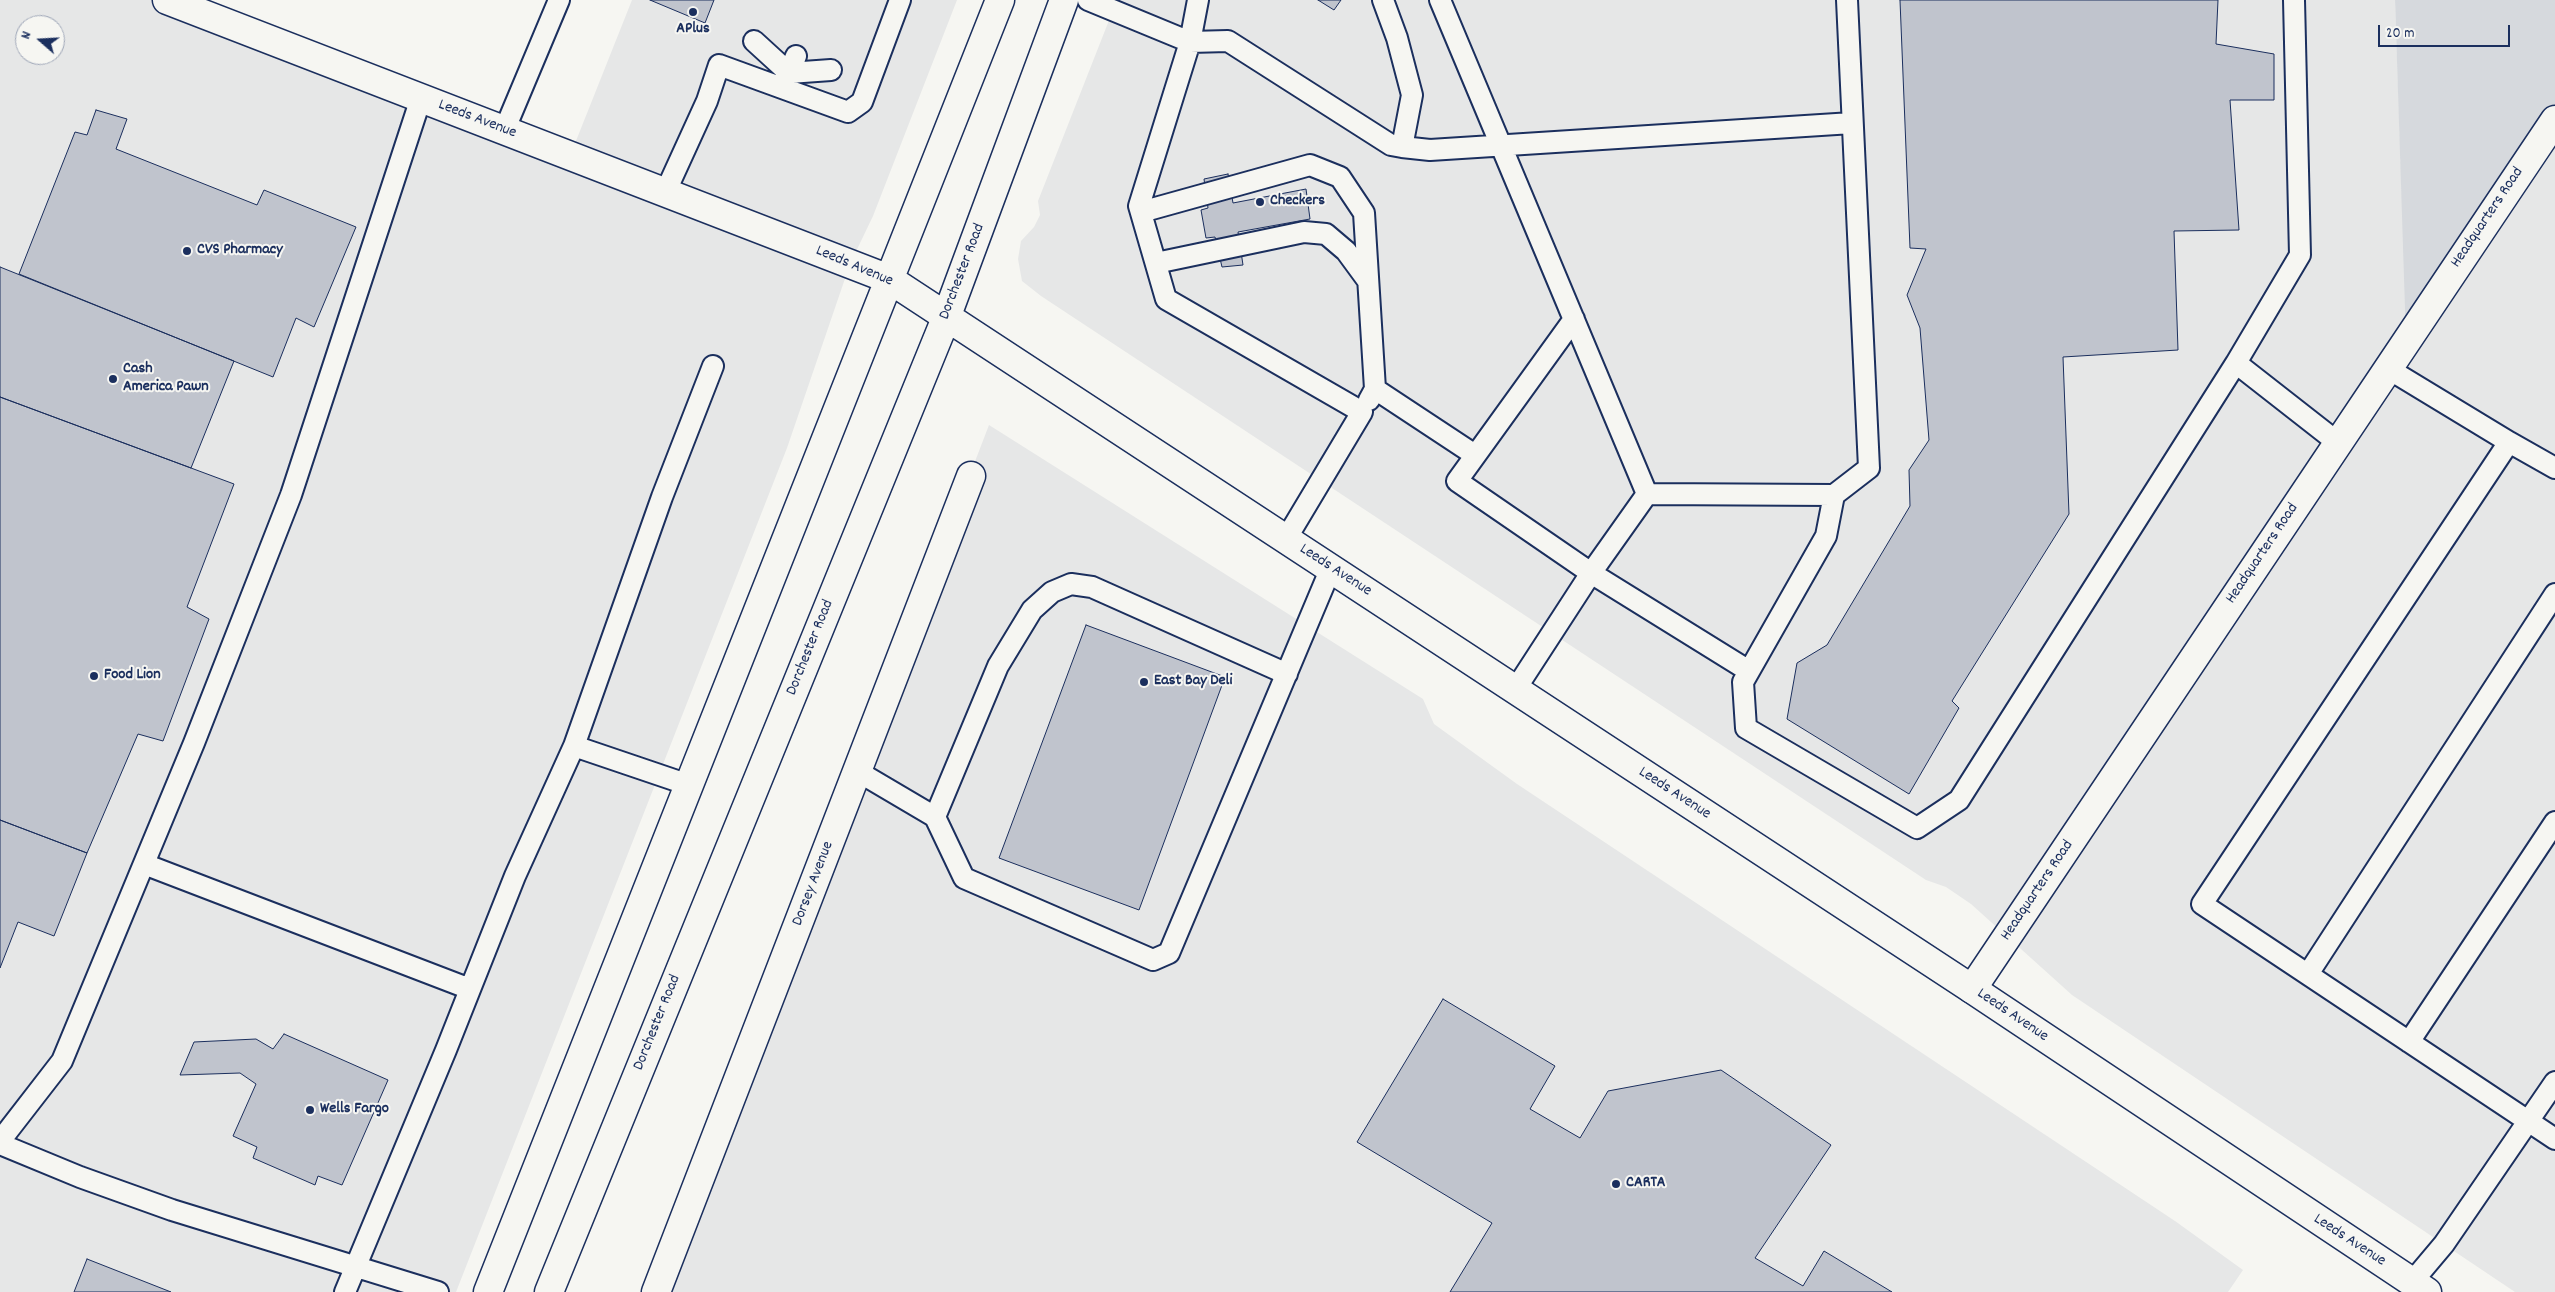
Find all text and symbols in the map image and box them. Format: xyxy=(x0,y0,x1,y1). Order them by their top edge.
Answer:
marker: APlus xyxy=(687,6,699,18)
north arrow xyxy=(15,15,65,65)
scale bar xyxy=(2380,15,2512,47)
place label: APlus xyxy=(676,20,710,40)
text: 20 m xyxy=(2386,23,2414,45)
text: N xyxy=(16,29,37,42)
street label: Leeds Avenue xyxy=(435,96,519,144)
street label: Headquarters Road xyxy=(2447,164,2529,272)
place label: Checkers xyxy=(1270,192,1325,212)
marker: Checkers xyxy=(1254,196,1266,208)
street label: Dorchester Road xyxy=(936,221,990,323)
place label: CVS Pharmacy xyxy=(197,241,283,261)
street label: Leeds Avenue xyxy=(812,242,896,292)
marker: CVS Pharmacy xyxy=(181,245,193,257)
place label: Cash America Pawn xyxy=(123,360,209,398)
marker: Cash America Pawn xyxy=(107,373,119,385)
street label: Headquarters Road xyxy=(2222,500,2304,608)
street label: Leeds Avenue xyxy=(1295,541,1375,601)
street label: Dorchester Road xyxy=(783,597,839,699)
place label: Food Lion xyxy=(104,666,161,686)
marker: Food Lion xyxy=(88,670,100,682)
place label: East Bay Deli xyxy=(1154,672,1232,692)
marker: East Bay Deli xyxy=(1138,676,1150,688)
street label: Leeds Avenue xyxy=(1634,764,1714,824)
street label: Headquarters Road xyxy=(1997,837,2079,945)
street label: Dorsey Avenue xyxy=(789,839,839,929)
street label: Dorchester Road xyxy=(630,972,686,1074)
street label: Leeds Avenue xyxy=(1973,985,2051,1047)
place label: Wells Fargo xyxy=(320,1100,389,1120)
marker: Wells Fargo xyxy=(304,1104,316,1116)
place label: CARTA xyxy=(1626,1174,1666,1194)
marker: CARTA xyxy=(1610,1178,1622,1190)
street label: Leeds Avenue xyxy=(2309,1211,2389,1271)

